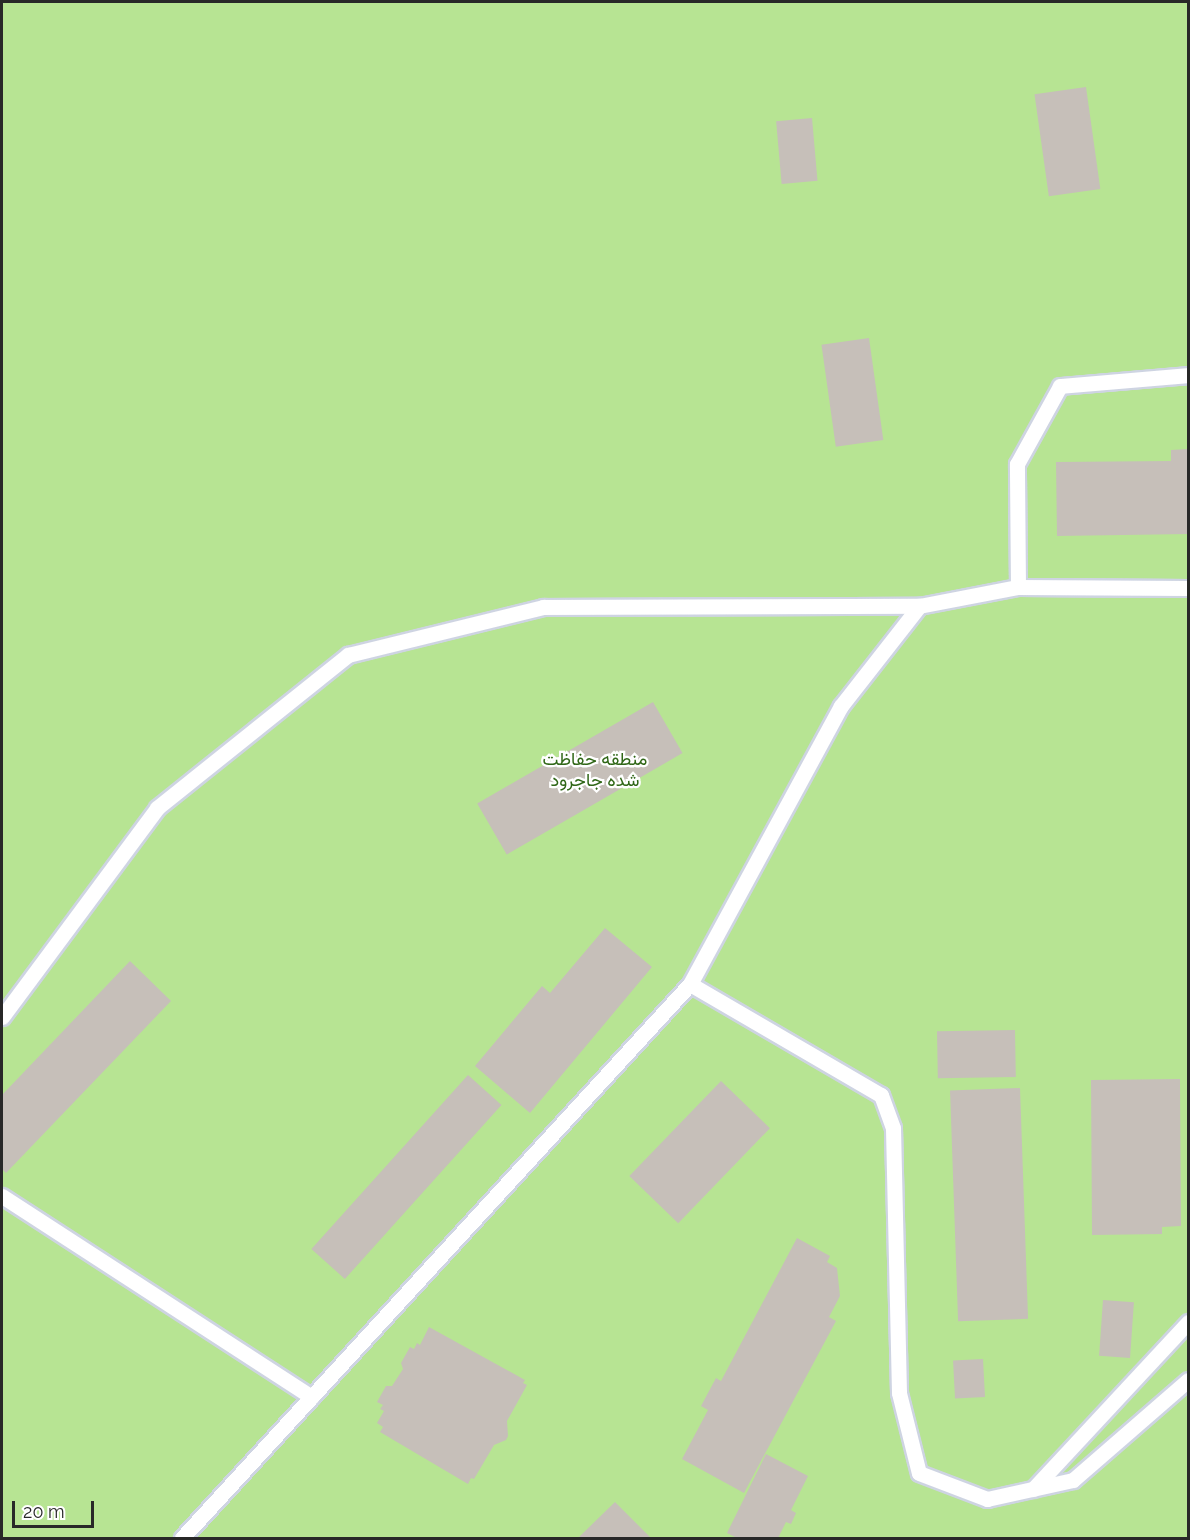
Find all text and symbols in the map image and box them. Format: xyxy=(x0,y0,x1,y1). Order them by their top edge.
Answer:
park label: منطقه حفاظت شده جاجرود xyxy=(543,749,647,792)
scale bar xyxy=(15,1489,98,1527)
text: 20 m xyxy=(23,1501,65,1522)

